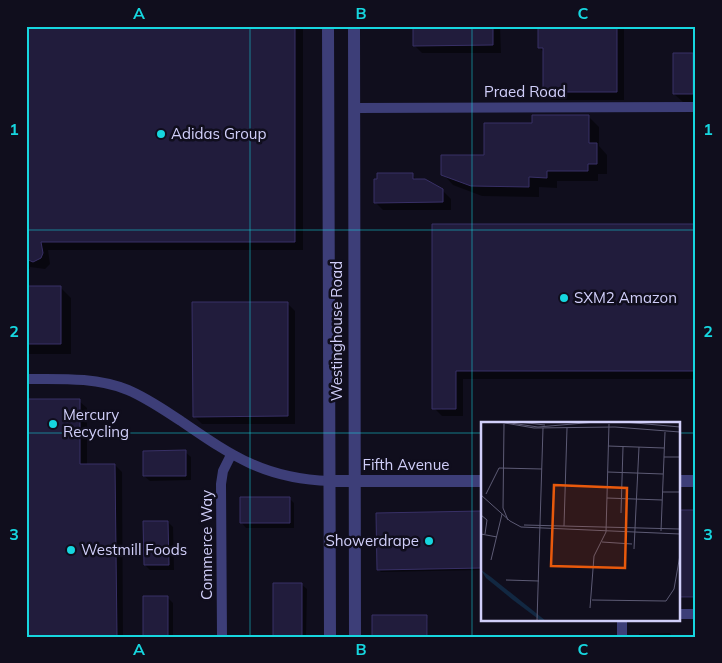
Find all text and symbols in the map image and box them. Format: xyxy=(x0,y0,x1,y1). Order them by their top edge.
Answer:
text: A xyxy=(133,3,145,23)
text: B xyxy=(355,3,367,23)
text: C xyxy=(578,3,589,23)
street label: Praed Road xyxy=(484,82,566,101)
text: 1 xyxy=(9,119,19,139)
text: 1 xyxy=(703,119,713,139)
place label: Adidas Group xyxy=(171,124,266,143)
marker: Adidas Group xyxy=(155,128,167,140)
street label: Westinghouse Road xyxy=(327,261,346,401)
place label: SXM2 Amazon xyxy=(574,288,677,307)
marker: SXM2 Amazon xyxy=(558,292,570,304)
text: 2 xyxy=(9,321,19,341)
text: 2 xyxy=(703,321,713,341)
place label: Mercury Recycling xyxy=(63,405,129,441)
marker: Mercury Recycling xyxy=(47,418,59,430)
inset map xyxy=(481,422,680,620)
street label: Fifth Avenue xyxy=(363,455,449,474)
street label: Commerce Way xyxy=(197,490,216,600)
text: 3 xyxy=(9,524,19,544)
text: 3 xyxy=(703,524,713,544)
place label: Showerdrape xyxy=(325,531,419,550)
marker: Showerdrape xyxy=(423,535,435,547)
place label: Westmill Foods xyxy=(81,540,187,559)
marker: Westmill Foods xyxy=(65,544,77,556)
text: A xyxy=(133,639,145,659)
text: B xyxy=(355,639,367,659)
text: C xyxy=(578,639,589,659)

